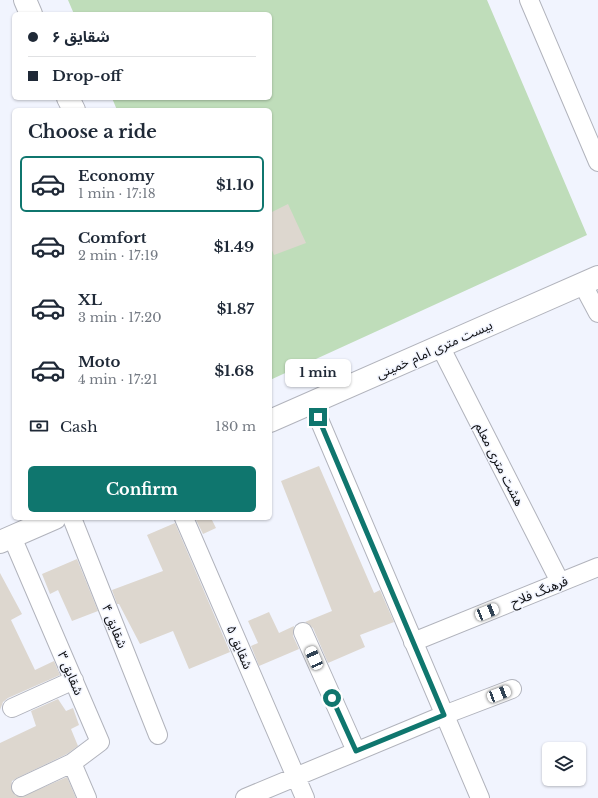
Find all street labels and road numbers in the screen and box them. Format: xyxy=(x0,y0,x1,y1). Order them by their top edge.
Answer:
street label: بیست متری امام خمینی xyxy=(373,316,495,384)
street label: هشت متری معلم xyxy=(469,420,528,510)
street label: فرهنگ فلاح xyxy=(508,572,571,613)
street label: شقایق ۴ xyxy=(98,602,131,651)
street label: شقایق ۵ xyxy=(223,623,256,672)
street label: شقایق ۳ xyxy=(54,649,87,698)

